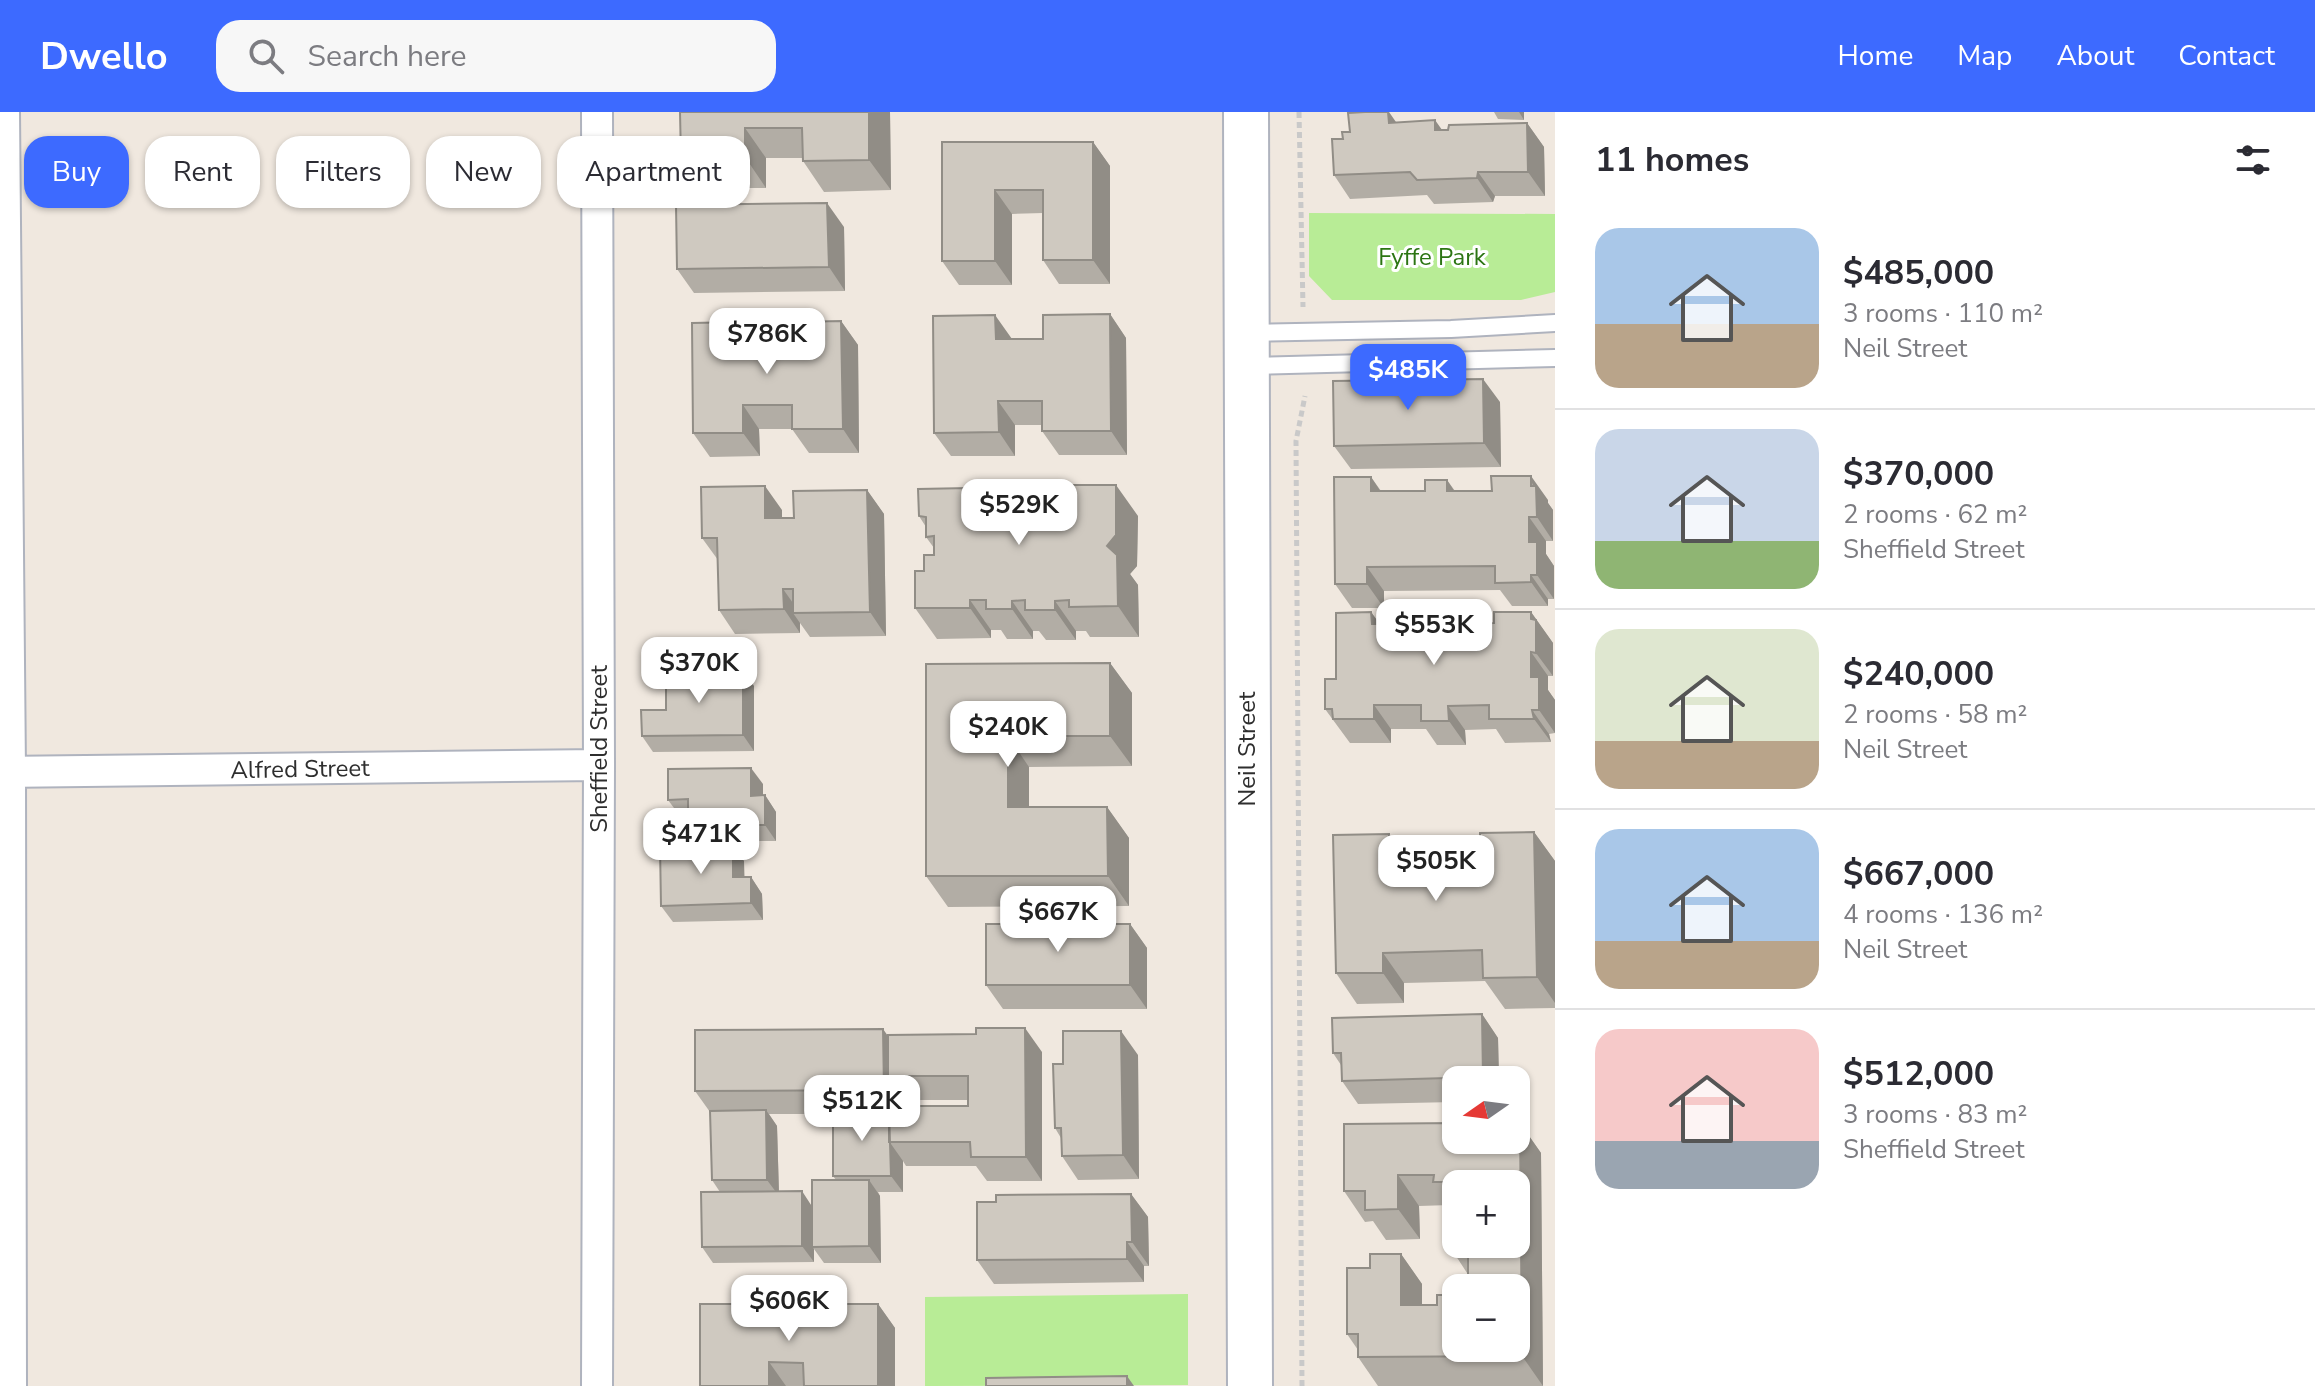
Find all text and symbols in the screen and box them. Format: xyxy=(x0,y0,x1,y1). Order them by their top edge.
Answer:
search box xyxy=(216,20,776,92)
text: Dwello xyxy=(40,31,168,82)
icon: search xyxy=(244,34,288,78)
text: Search here xyxy=(308,36,467,77)
text: Home xyxy=(1838,37,1913,75)
text: Map xyxy=(1957,37,2012,75)
text: About xyxy=(2056,37,2134,75)
text: Contact xyxy=(2178,37,2275,75)
chip: Buy xyxy=(24,136,129,208)
chip: Rent xyxy=(145,136,260,208)
chip: Filters xyxy=(276,136,410,208)
chip: New xyxy=(426,136,541,208)
chip: Apartment xyxy=(557,136,750,208)
text: 11 homes xyxy=(1595,137,1749,183)
icon: filters xyxy=(2231,138,2275,182)
park label: Fyffe Park xyxy=(1378,241,1487,273)
text: $485,000 xyxy=(1843,250,1994,296)
icon: home xyxy=(1659,260,1755,356)
text: 3 rooms · 110 m² xyxy=(1843,296,2043,331)
pin: $786K xyxy=(711,308,823,376)
text: $786K xyxy=(727,316,807,351)
text: Neil Street xyxy=(1843,331,1967,366)
pin: $485K xyxy=(1352,344,1464,412)
text: $485K xyxy=(1368,352,1448,387)
text: $370,000 xyxy=(1843,451,1994,497)
icon: home xyxy=(1659,461,1755,557)
pin: $529K xyxy=(963,479,1075,547)
text: $529K xyxy=(979,487,1059,522)
text: 2 rooms · 62 m² xyxy=(1843,497,2027,532)
text: Sheffield Street xyxy=(1843,532,2025,567)
pin: $553K xyxy=(1378,599,1490,667)
text: $553K xyxy=(1394,607,1474,642)
pin: $370K xyxy=(643,637,755,705)
text: $370K xyxy=(659,645,739,680)
text: $240,000 xyxy=(1843,651,1994,697)
icon: home xyxy=(1659,661,1755,757)
street label: Sheffield Street xyxy=(583,665,615,833)
street label: Neil Street xyxy=(1231,691,1263,806)
text: 2 rooms · 58 m² xyxy=(1843,697,2027,732)
pin: $240K xyxy=(952,701,1064,769)
text: $240K xyxy=(968,709,1048,744)
text: Neil Street xyxy=(1843,732,1967,767)
street label: Alfred Street xyxy=(230,752,370,786)
pin: $471K xyxy=(645,808,757,876)
text: $471K xyxy=(661,816,741,851)
pin: $505K xyxy=(1380,835,1492,903)
text: $505K xyxy=(1396,843,1476,878)
text: $667,000 xyxy=(1843,851,1994,897)
icon: home xyxy=(1659,861,1755,957)
pin: $667K xyxy=(1002,886,1114,954)
text: $667K xyxy=(1018,894,1098,929)
text: 4 rooms · 136 m² xyxy=(1843,897,2043,932)
text: Neil Street xyxy=(1843,932,1967,967)
text: $512,000 xyxy=(1843,1051,1994,1097)
icon: home xyxy=(1659,1061,1755,1157)
north arrow xyxy=(1442,1066,1530,1154)
map controls xyxy=(1442,1066,1530,1362)
pin: $512K xyxy=(806,1075,918,1143)
text: $512K xyxy=(822,1083,902,1118)
text: 3 rooms · 83 m² xyxy=(1843,1097,2027,1132)
text: Sheffield Street xyxy=(1843,1132,2025,1167)
button: + xyxy=(1442,1170,1530,1258)
button: − xyxy=(1442,1274,1530,1362)
pin: $606K xyxy=(733,1275,845,1343)
text: $606K xyxy=(749,1283,829,1318)

